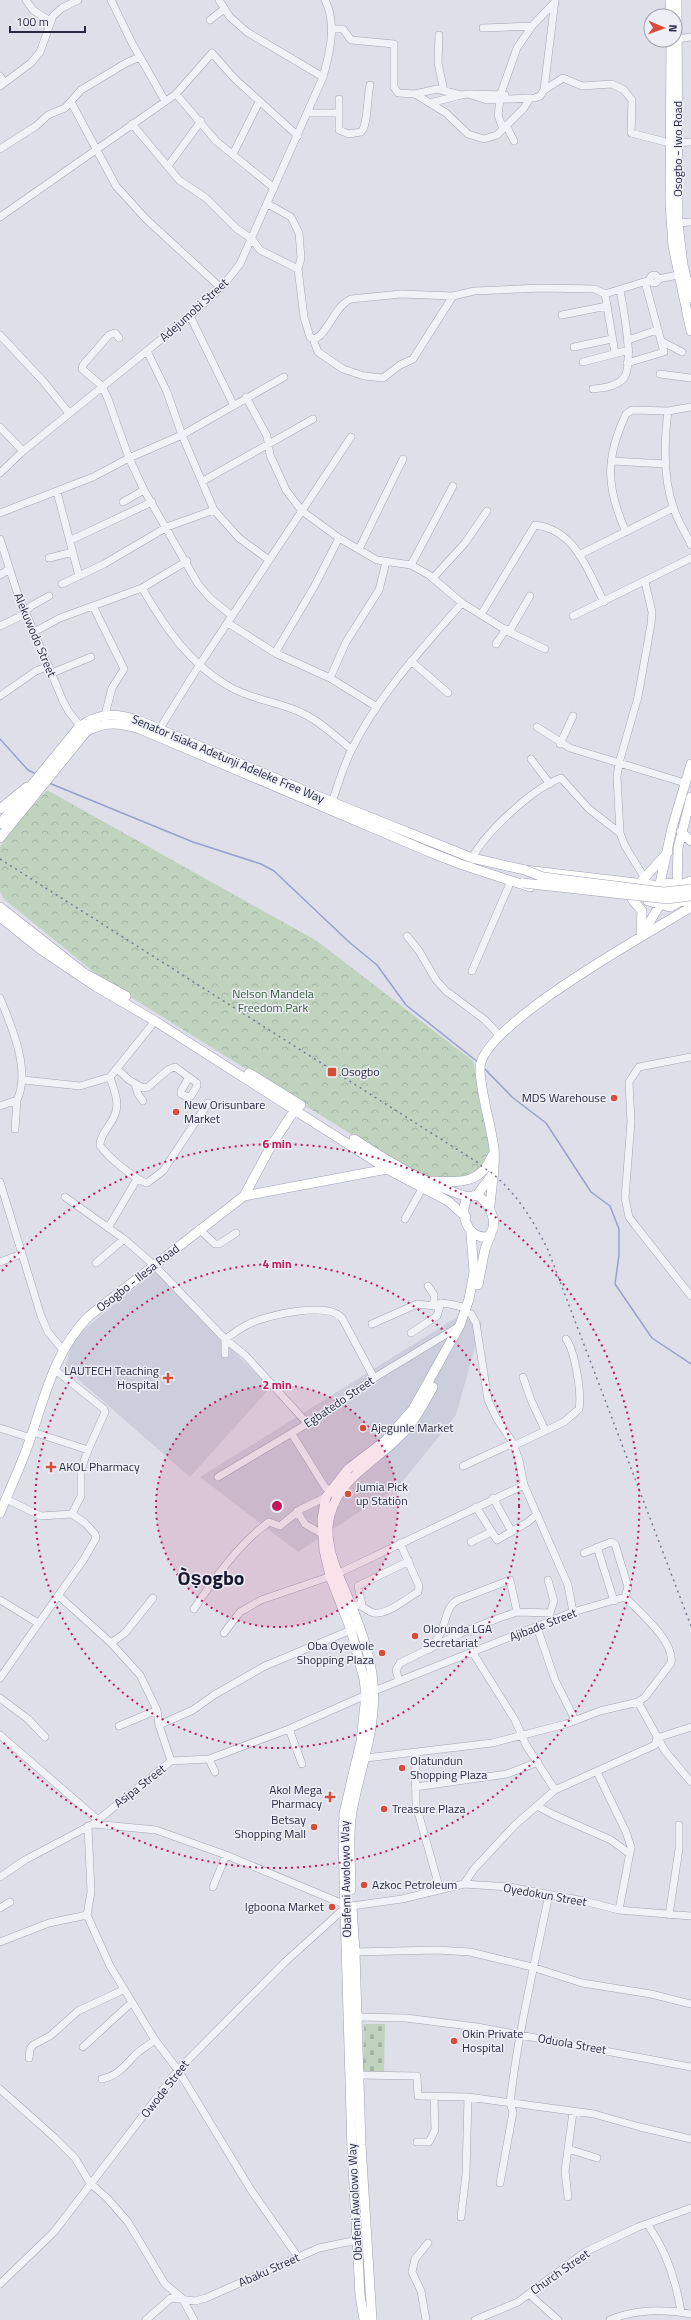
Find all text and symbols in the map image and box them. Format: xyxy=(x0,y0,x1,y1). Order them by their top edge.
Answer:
scale bar xyxy=(10,8,85,34)
north arrow xyxy=(643,8,683,48)
text: 100 m xyxy=(16,12,49,31)
text: N xyxy=(665,24,681,32)
street label: Osogbo - Iwo Road xyxy=(668,101,687,197)
street label: Adejumobi Street xyxy=(155,273,233,346)
street label: Alekuwodo Street xyxy=(9,590,62,681)
street label: Senator Isiaka Adetunji Adeleke Free Way xyxy=(129,709,328,808)
park label: Nelson Mandela Freedom Park xyxy=(232,984,314,1017)
place label: Osogbo xyxy=(341,1062,380,1081)
marker: Osogbo xyxy=(326,1066,338,1078)
place label: MDS Warehouse xyxy=(522,1088,606,1107)
marker: MDS Warehouse xyxy=(609,1093,619,1103)
place label: New Orisunbare Market xyxy=(184,1095,265,1128)
marker: New Orisunbare Market xyxy=(171,1107,181,1117)
text: 6 min xyxy=(262,1134,292,1153)
street label: Osogbo - Ilesa Road xyxy=(92,1239,183,1316)
text: 4 min xyxy=(262,1254,292,1273)
place label: LAUTECH Teaching Hospital xyxy=(64,1361,159,1394)
street label: Egbatedo Street xyxy=(300,1370,378,1432)
marker: LAUTECH Teaching Hospital xyxy=(162,1372,174,1384)
text: 2 min xyxy=(262,1375,292,1394)
place label: Ajegunle Market xyxy=(371,1418,454,1437)
marker: Ajegunle Market xyxy=(358,1423,368,1433)
place label: AKOL Pharmacy xyxy=(59,1457,140,1476)
marker: AKOL Pharmacy xyxy=(46,1462,56,1472)
place label: Jumia Pick up Station xyxy=(356,1477,408,1510)
marker: Jumia Pick up Station xyxy=(343,1489,353,1499)
centre of rings xyxy=(270,1499,284,1513)
district label: Òṣogbo xyxy=(177,1562,245,1593)
street label: Ajibade Street xyxy=(506,1603,580,1646)
place label: Olorunda LGA Secretariat xyxy=(423,1619,492,1652)
marker: Olorunda LGA Secretariat xyxy=(410,1631,420,1641)
place label: Oba Oyewole Shopping Plaza xyxy=(297,1636,374,1669)
marker: Oba Oyewole Shopping Plaza xyxy=(377,1648,387,1658)
place label: Olatundun Shopping Plaza xyxy=(410,1751,487,1784)
street label: Asipa Street xyxy=(110,1759,170,1812)
marker: Olatundun Shopping Plaza xyxy=(397,1763,407,1773)
place label: Akol Mega Pharmacy xyxy=(269,1780,322,1813)
marker: Akol Mega Pharmacy xyxy=(325,1792,335,1802)
place label: Treasure Plaza xyxy=(392,1799,465,1818)
marker: Treasure Plaza xyxy=(379,1804,389,1814)
place label: Betsay Shopping Mall xyxy=(235,1810,306,1843)
street label: Obafemi Awolowo Way xyxy=(335,1820,356,1938)
marker: Betsay Shopping Mall xyxy=(309,1822,319,1832)
place label: Azkoc Petroleum xyxy=(372,1875,457,1894)
street label: Oyedokun Street xyxy=(502,1878,589,1911)
marker: Azkoc Petroleum xyxy=(359,1880,369,1890)
place label: Igboona Market xyxy=(245,1897,325,1916)
marker: Igboona Market xyxy=(327,1902,337,1912)
place label: Okin Private Hospital xyxy=(462,2024,523,2057)
street label: Oduola Street xyxy=(536,2028,609,2059)
marker: Okin Private Hospital xyxy=(449,2036,459,2046)
street label: Owode Street xyxy=(136,2055,194,2122)
street label: Obafemi Awolowo Way xyxy=(342,2143,367,2261)
street label: Church Street xyxy=(526,2244,594,2299)
street label: Abaku Street xyxy=(235,2247,303,2291)

